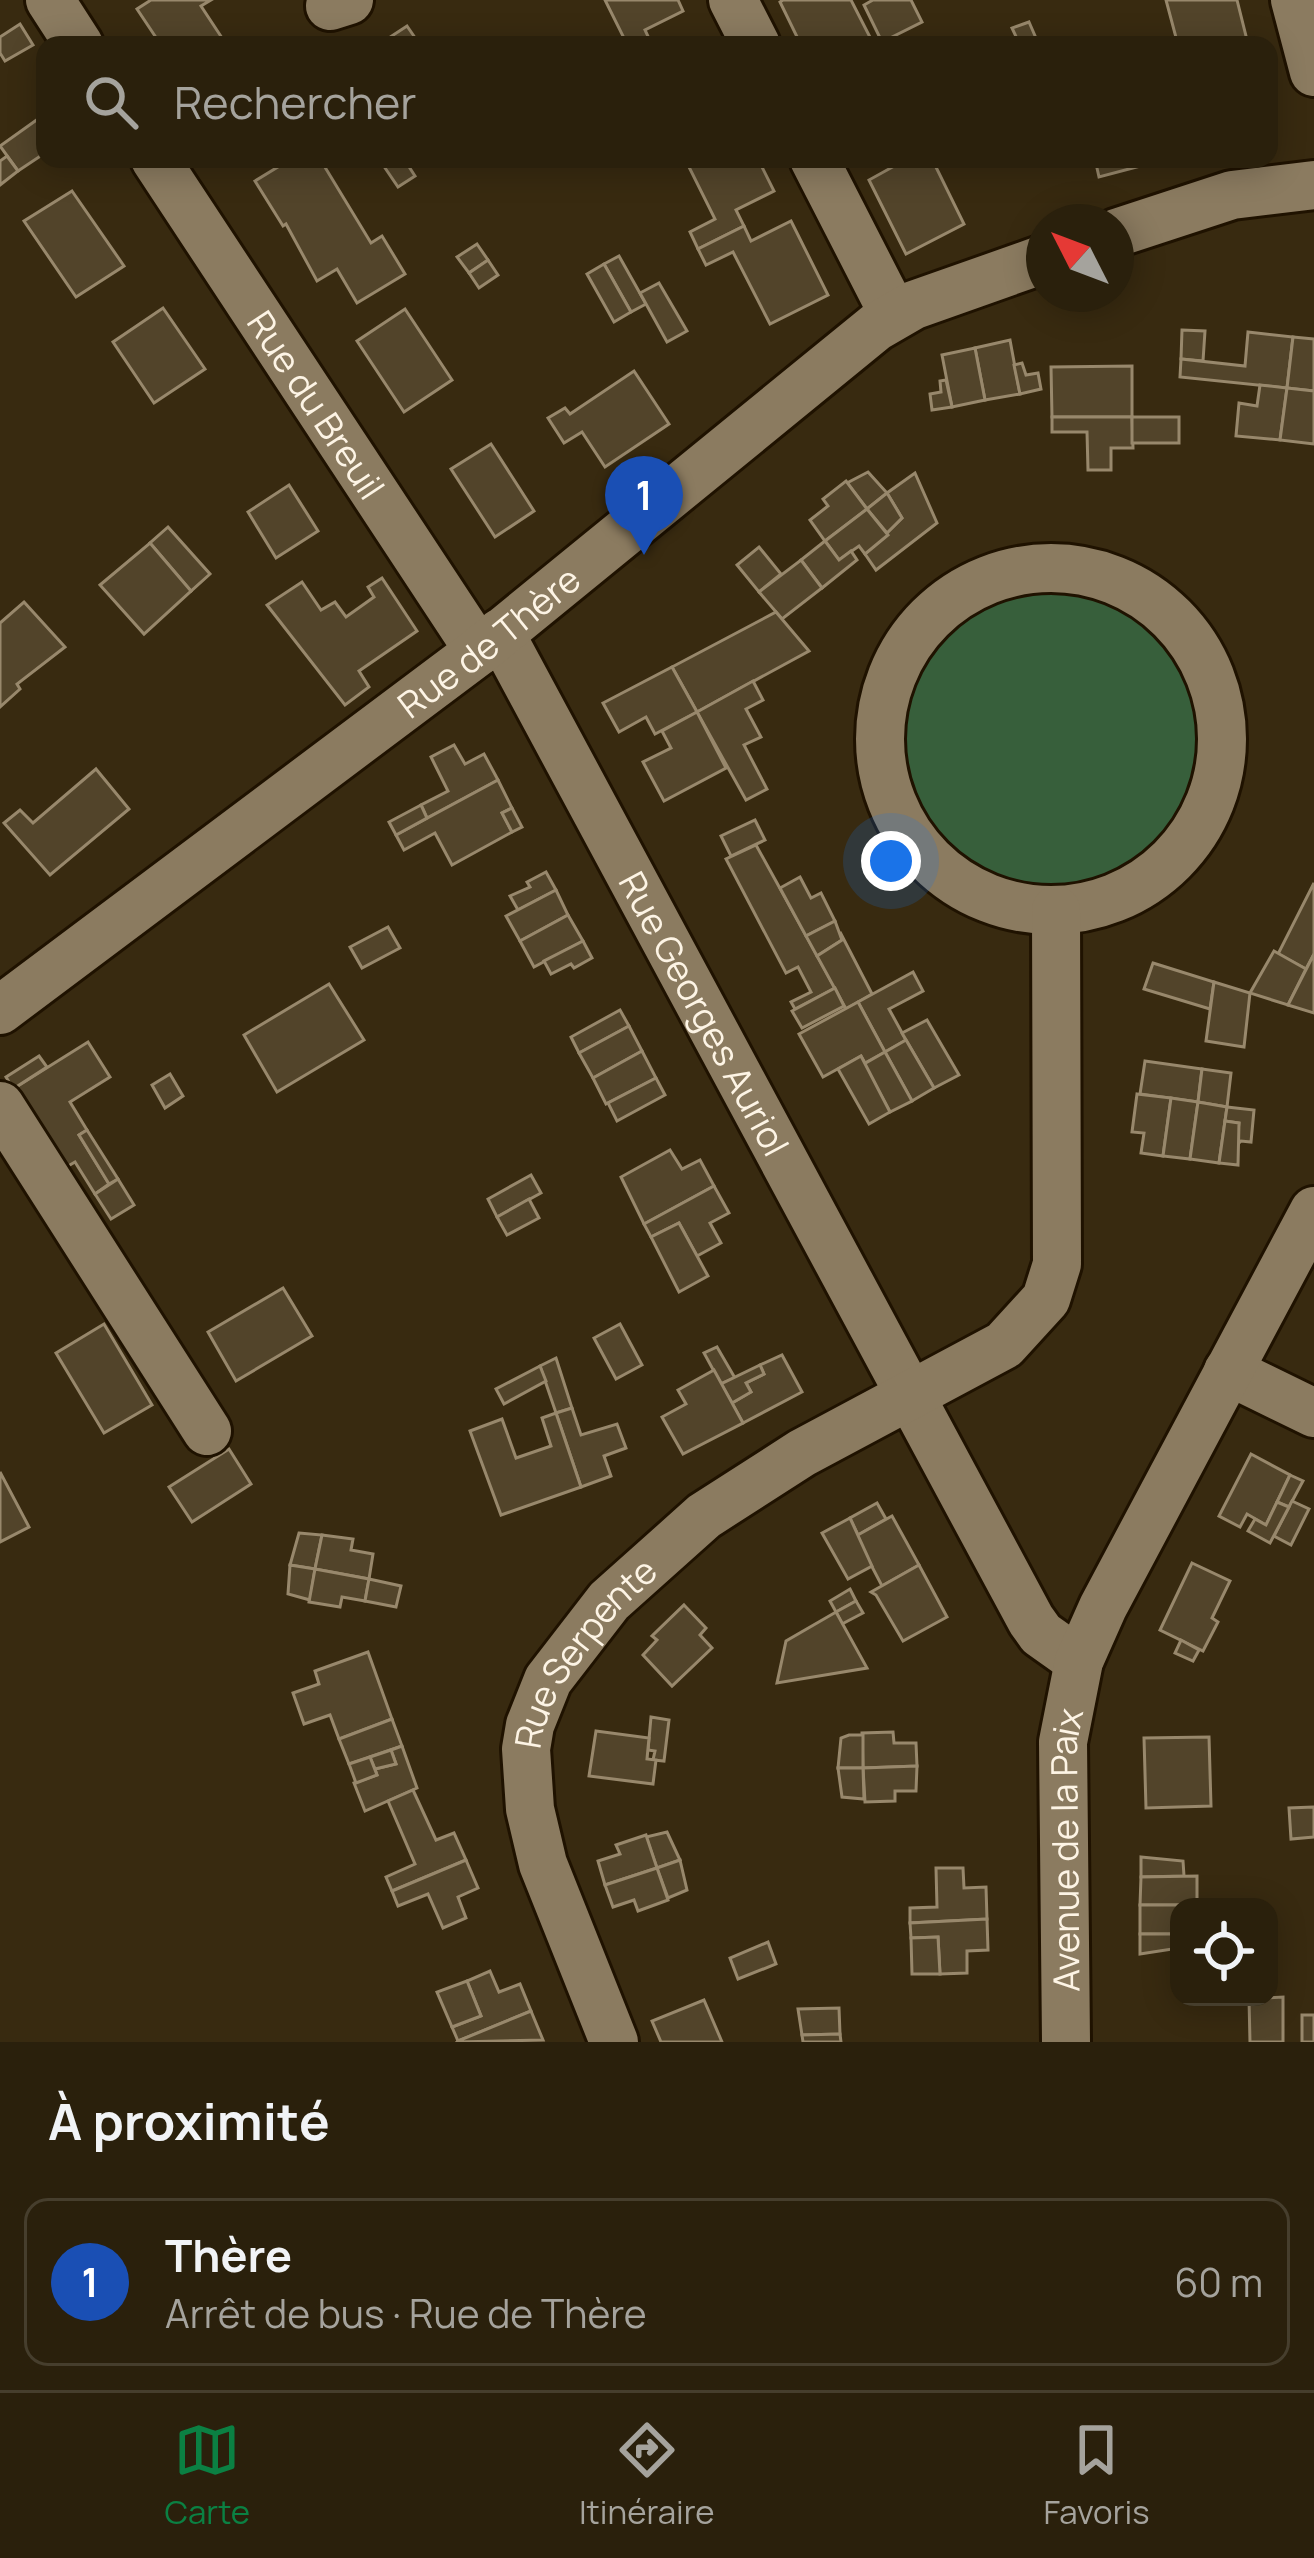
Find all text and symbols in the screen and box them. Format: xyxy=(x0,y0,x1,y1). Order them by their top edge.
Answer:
search box xyxy=(36,36,1278,168)
icon: search xyxy=(78,69,144,135)
text: Rechercher xyxy=(174,71,417,133)
north arrow xyxy=(1026,204,1134,312)
street label: Rue du Breuil xyxy=(237,301,397,508)
pin: 1 xyxy=(605,456,683,555)
street label: Rue de Thère xyxy=(387,554,590,728)
your location xyxy=(861,831,921,891)
street label: Rue Georges Auriol xyxy=(608,863,801,1164)
street label: Rue Serpente xyxy=(502,1546,667,1752)
street label: Avenue de la Paix xyxy=(1038,1704,1094,1992)
map controls xyxy=(1170,1898,1278,2006)
button: locate xyxy=(1170,1898,1278,2006)
text: À proximité xyxy=(48,2086,330,2155)
text: Thère xyxy=(165,2224,292,2286)
text: 1 xyxy=(81,2255,99,2309)
text: 60 m xyxy=(1174,2255,1263,2309)
text: Arrêt de bus · Rue de Thère xyxy=(165,2286,647,2340)
tab: Carte xyxy=(164,2417,250,2534)
tab: Itinéraire xyxy=(579,2417,715,2534)
tab: Favoris xyxy=(1043,2417,1150,2534)

